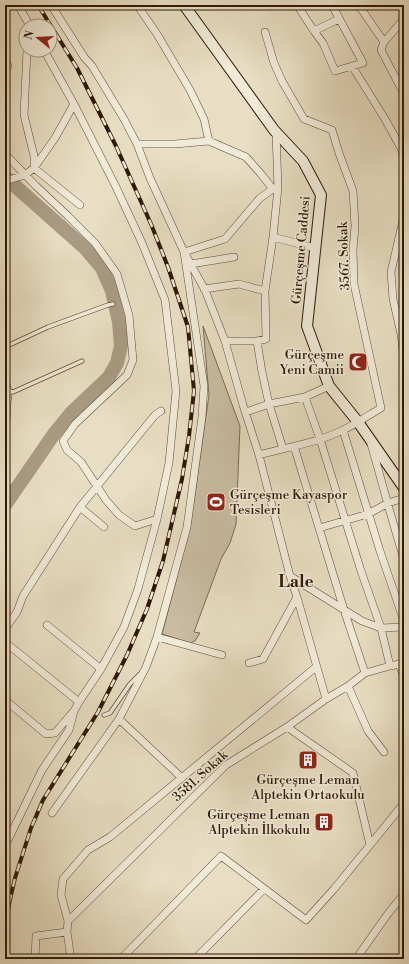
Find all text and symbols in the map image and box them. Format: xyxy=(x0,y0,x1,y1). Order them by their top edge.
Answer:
north arrow xyxy=(18,18,58,58)
text: N xyxy=(21,29,38,42)
street label: Gürçeşme Caddesi xyxy=(288,195,314,305)
street label: 3567. Sokak xyxy=(335,220,353,291)
place label: Gürçeşme Yeni Camii xyxy=(279,347,344,378)
mosque icon: Gürçeşme Yeni Camii xyxy=(347,351,369,373)
place label: Gürçeşme Kayaspor Tesisleri xyxy=(230,487,348,518)
sports icon: Gürçeşme Kayaspor Tesisleri xyxy=(205,491,227,513)
district label: Lale xyxy=(278,571,314,593)
street label: 3581. Sokak xyxy=(169,746,232,805)
building icon: Gürçeşme Leman Alptekin Ortaokulu xyxy=(297,749,319,771)
place label: Gürçeşme Leman Alptekin Ortaokulu xyxy=(250,772,365,803)
place label: Gürçeşme Leman Alptekin İlkokulu xyxy=(207,807,311,838)
building icon: Gürçeşme Leman Alptekin İlkokulu xyxy=(313,811,335,833)

